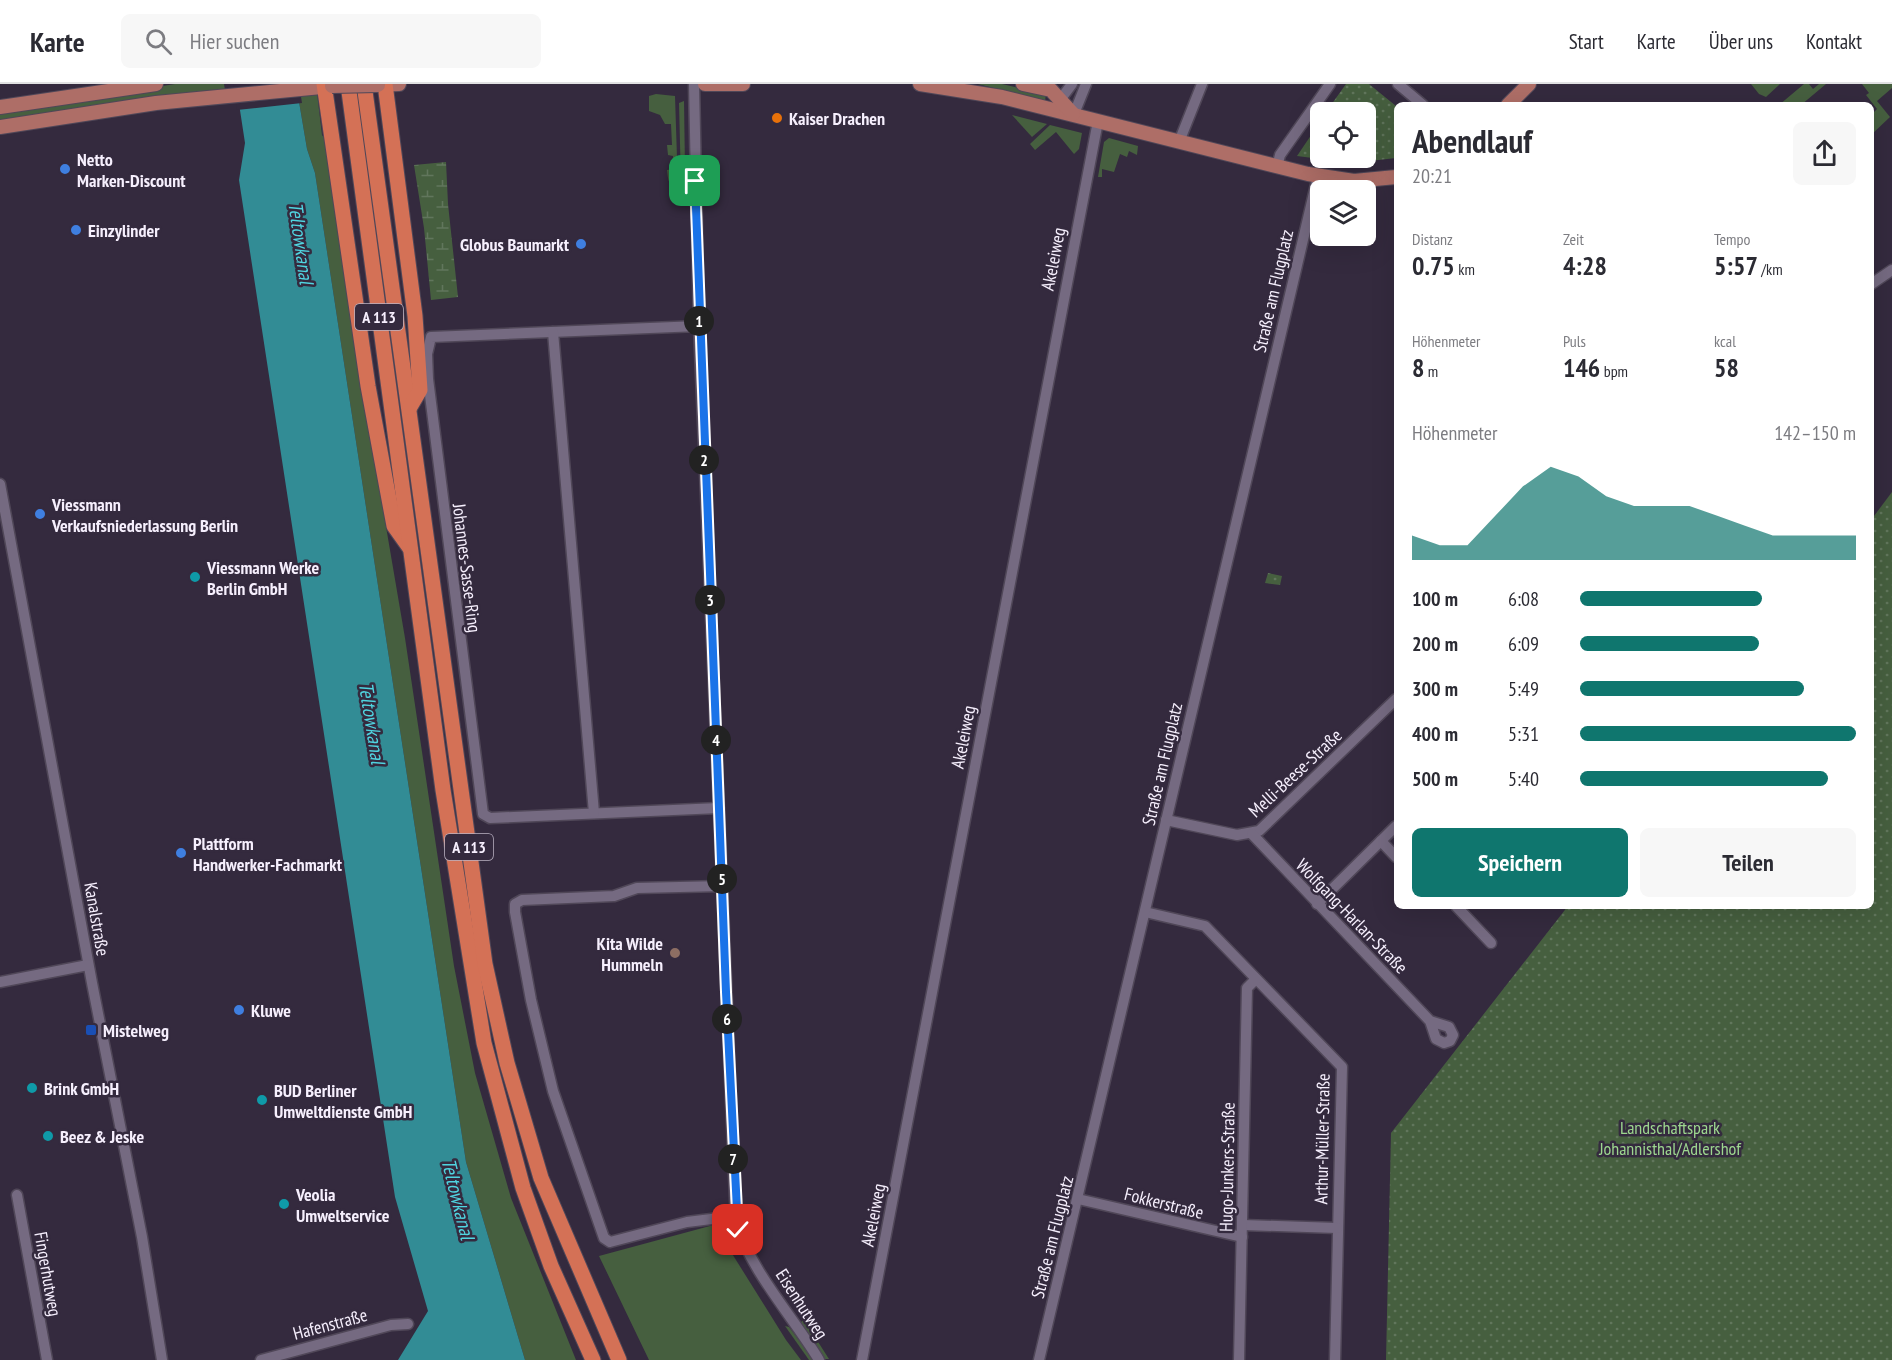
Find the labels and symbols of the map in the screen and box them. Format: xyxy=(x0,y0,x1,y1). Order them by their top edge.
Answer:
place label: Kaiser Drachen xyxy=(789,107,885,130)
marker: Kaiser Drachen xyxy=(770,111,784,125)
place label: Netto Marken-Discount xyxy=(77,148,186,192)
pin xyxy=(669,155,720,206)
marker: Netto Marken-Discount xyxy=(58,162,72,176)
water label: Teltowkanal xyxy=(282,200,320,288)
place label: Einzylinder xyxy=(88,219,160,242)
marker: Einzylinder xyxy=(69,223,83,237)
street label: Akeleiweg xyxy=(1036,225,1070,293)
street label: Straße am Flugplatz xyxy=(1248,227,1298,355)
place label: Globus Baumarkt xyxy=(460,233,570,256)
marker: Globus Baumarkt xyxy=(574,237,588,251)
road number: A 113 xyxy=(355,304,403,330)
pin: 1 xyxy=(684,306,714,336)
pin: 2 xyxy=(689,445,719,475)
place label: Viessmann Verkaufsniederlassung Berlin xyxy=(51,493,238,537)
street label: Johannes-Sasse-Ring xyxy=(448,501,486,634)
marker: Viessmann Verkaufsniederlassung Berlin xyxy=(33,507,47,521)
place label: Viessmann Werke Berlin GmbH xyxy=(206,556,320,600)
marker: Viessmann Werke Berlin GmbH xyxy=(188,570,202,584)
pin: 3 xyxy=(695,585,725,615)
water label: Teltowkanal xyxy=(353,680,392,768)
street label: Straße am Flugplatz xyxy=(1137,700,1187,828)
street label: Akeleiweg xyxy=(946,703,980,771)
street label: Melli-Beese-Straße xyxy=(1243,724,1347,822)
pin: 4 xyxy=(701,725,731,755)
place label: Plattform Handwerker-Fachmarkt xyxy=(193,832,343,876)
road number: A 113 xyxy=(445,834,493,860)
marker: Plattform Handwerker-Fachmarkt xyxy=(174,846,188,860)
street label: Wolfgang-Harlan-Straße xyxy=(1291,854,1413,978)
pin: 5 xyxy=(707,864,737,894)
street label: Kanalstraße xyxy=(79,880,115,958)
place label: Kita Wilde Hummeln xyxy=(597,932,663,976)
marker: Kita Wilde Hummeln xyxy=(668,946,682,960)
place label: Kluwe xyxy=(251,999,291,1022)
marker: Kluwe xyxy=(232,1003,246,1017)
pin: 6 xyxy=(712,1004,742,1034)
place label: Mistelweg xyxy=(103,1019,169,1042)
marker: Mistelweg xyxy=(84,1023,98,1037)
street label: Arthur-Müller-Straße xyxy=(1309,1073,1335,1205)
place label: Brink GmbH xyxy=(44,1077,119,1100)
place label: BUD Berliner Umweltdienste GmbH xyxy=(274,1079,412,1123)
marker: Brink GmbH xyxy=(25,1081,39,1095)
marker: BUD Berliner Umweltdienste GmbH xyxy=(255,1093,269,1107)
street label: Hugo-Junkers-Straße xyxy=(1214,1102,1240,1232)
park label: Landschaftspark Johannisthal/Adlershof xyxy=(1598,1116,1742,1160)
place label: Beez & Jeske xyxy=(60,1125,145,1148)
marker: Beez & Jeske xyxy=(41,1129,55,1143)
pin: 7 xyxy=(718,1144,748,1174)
water label: Teltowkanal xyxy=(435,1156,481,1244)
street label: Straße am Flugplatz xyxy=(1026,1173,1078,1301)
street label: Akeleiweg xyxy=(856,1181,890,1249)
street label: Fokkerstraße xyxy=(1122,1182,1206,1224)
place label: Veolia Umweltservice xyxy=(295,1183,390,1227)
marker: Veolia Umweltservice xyxy=(277,1197,291,1211)
pin xyxy=(712,1204,763,1255)
street label: Fingerhutweg xyxy=(29,1230,67,1318)
street label: Eisenhutweg xyxy=(771,1264,833,1344)
street label: Hafenstraße xyxy=(290,1303,370,1345)

